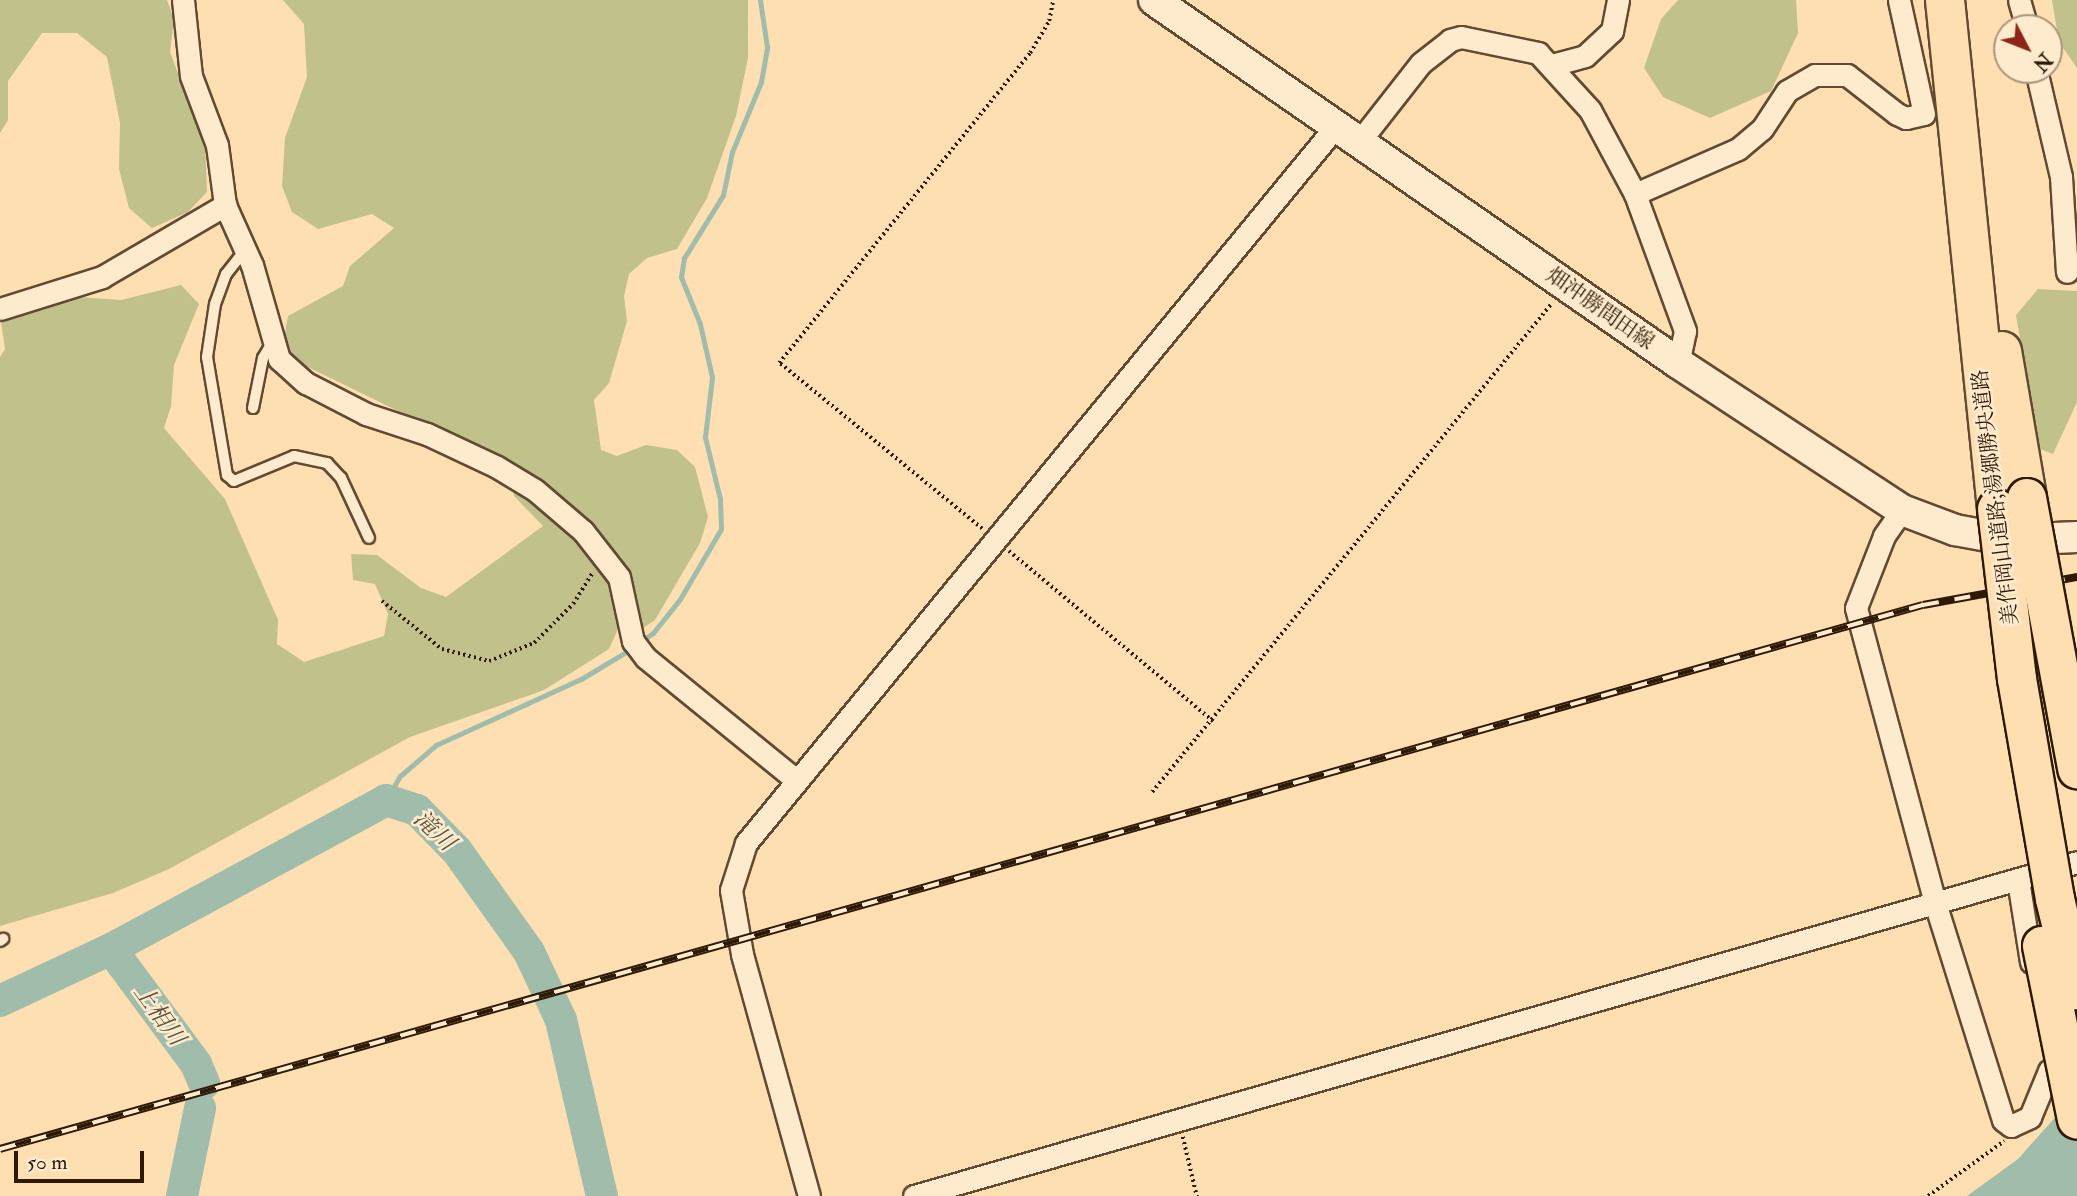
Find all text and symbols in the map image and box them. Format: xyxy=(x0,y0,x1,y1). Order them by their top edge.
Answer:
north arrow xyxy=(1993,14,2063,84)
text: N xyxy=(2028,47,2057,76)
street label: 畑沖勝間田線 xyxy=(1541,263,1659,355)
street label: 美作岡山道路;湯郷勝央道路 xyxy=(1968,368,2024,626)
water label: 滝川 xyxy=(408,805,460,857)
water label: 上相川 xyxy=(128,979,190,1051)
scale bar xyxy=(18,1136,147,1180)
text: 50 m xyxy=(27,1149,68,1176)

